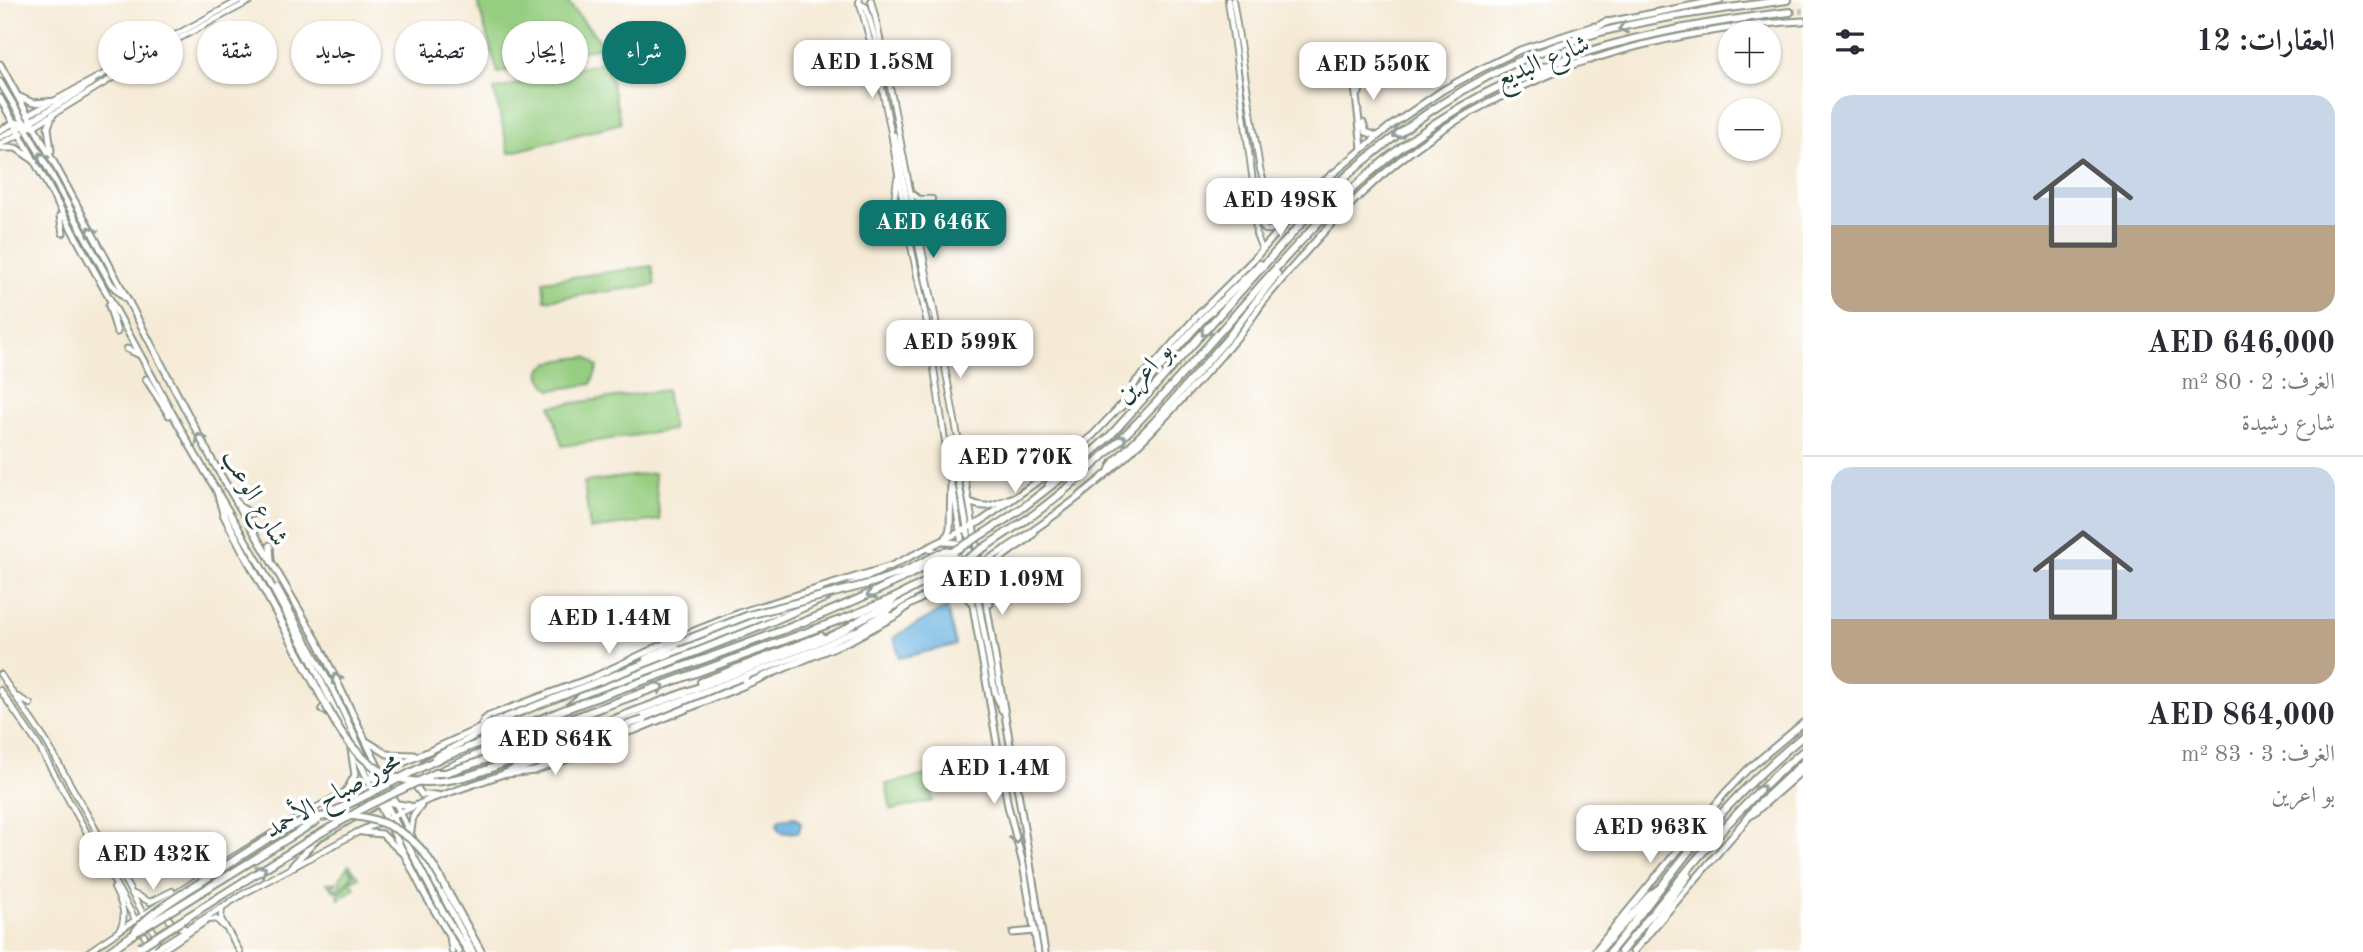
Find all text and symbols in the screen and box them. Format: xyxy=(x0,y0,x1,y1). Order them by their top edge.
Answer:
one-way arrow xyxy=(1617,20,1629,34)
chip: منزل xyxy=(98,21,183,84)
chip: شقة xyxy=(197,21,277,84)
chip: جديد xyxy=(291,21,381,84)
chip: تصفية xyxy=(395,21,488,84)
chip: إيجار xyxy=(502,21,588,84)
chip: شراء xyxy=(602,21,686,84)
map controls xyxy=(1718,21,1781,161)
button: + xyxy=(1718,21,1781,84)
icon: filters xyxy=(1831,23,1869,61)
text: العقارات: 12 xyxy=(2196,27,2335,57)
street label: شارع البديع xyxy=(1492,31,1597,101)
pin: AED 1.58M xyxy=(792,41,952,100)
pin: AED 550K xyxy=(1301,42,1445,102)
text: AED 1.58M xyxy=(810,51,934,74)
text: AED 550K xyxy=(1315,53,1431,76)
button: − xyxy=(1718,98,1781,161)
one-way arrow xyxy=(1392,126,1405,138)
icon: home xyxy=(2020,140,2146,266)
one-way arrow xyxy=(36,152,50,164)
pin: AED 498K xyxy=(1208,178,1352,238)
text: AED 498K xyxy=(1222,189,1338,212)
pin: AED 646K xyxy=(861,201,1005,260)
text: AED 646K xyxy=(875,211,991,234)
one-way arrow xyxy=(86,226,99,238)
pin: AED 599K xyxy=(888,320,1032,380)
one-way arrow xyxy=(1201,323,1213,336)
text: AED 646,000 xyxy=(2147,329,2335,359)
text: AED 599K xyxy=(902,331,1018,354)
street label: بو اعرين xyxy=(1111,338,1181,411)
text: الغرف: 2 · 80 m² xyxy=(2181,371,2335,394)
text: شارع رشيدة xyxy=(2241,412,2335,435)
one-way arrow xyxy=(195,433,208,445)
pin: AED 770K xyxy=(943,435,1087,495)
one-way arrow xyxy=(1114,435,1127,448)
street label: شارع الوعب xyxy=(210,445,292,554)
text: AED 770K xyxy=(957,446,1073,469)
icon: home xyxy=(2020,512,2146,638)
pin: AED 1.09M xyxy=(922,558,1082,617)
text: AED 1.09M xyxy=(940,568,1064,591)
one-way arrow xyxy=(866,586,878,600)
pin: AED 1.44M xyxy=(529,596,689,656)
text: AED 1.44M xyxy=(547,607,671,630)
one-way arrow xyxy=(331,673,345,685)
one-way arrow xyxy=(653,681,665,695)
text: AED 864,000 xyxy=(2147,701,2335,731)
pin: AED 864K xyxy=(483,718,627,777)
text: AED 864K xyxy=(497,728,613,751)
street label: محور صباح الأحمد xyxy=(257,742,410,852)
text: الغرف: 3 · 83 m² xyxy=(2181,743,2335,766)
pin: AED 1.4M xyxy=(922,746,1066,806)
text: AED 1.4M xyxy=(938,757,1050,780)
one-way arrow xyxy=(1753,784,1766,797)
text: بو اعرين xyxy=(2271,784,2335,807)
pin: AED 963K xyxy=(1578,806,1722,865)
text: AED 963K xyxy=(1592,816,1708,839)
pin: AED 432K xyxy=(81,832,225,892)
one-way arrow xyxy=(1008,833,1022,845)
text: AED 432K xyxy=(95,843,211,866)
one-way arrow xyxy=(255,866,268,879)

